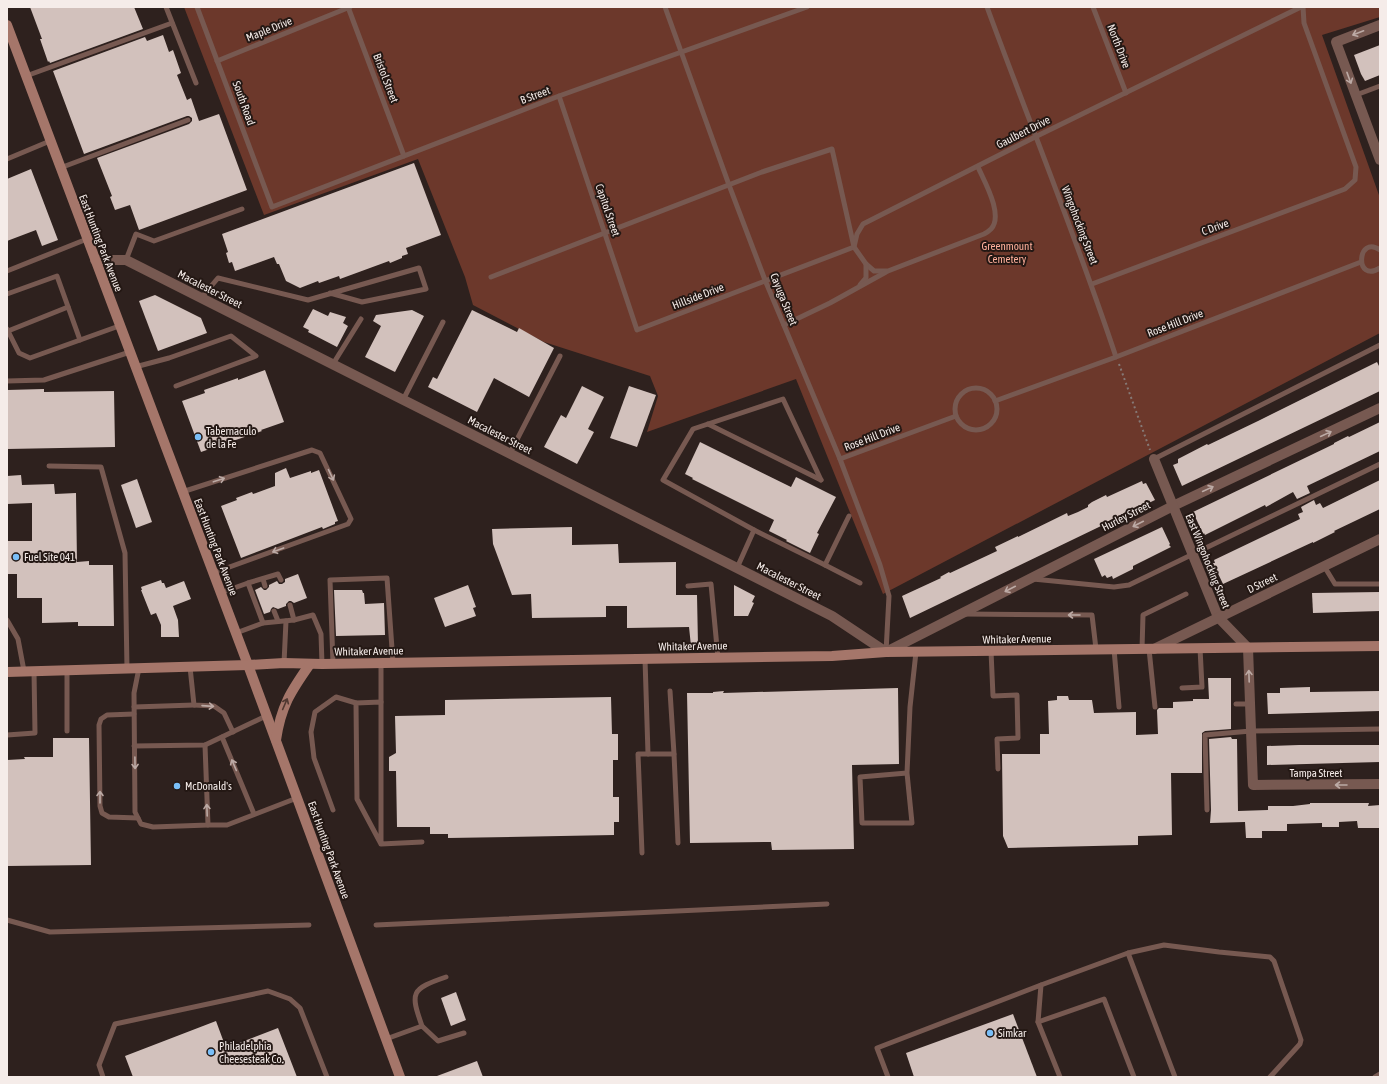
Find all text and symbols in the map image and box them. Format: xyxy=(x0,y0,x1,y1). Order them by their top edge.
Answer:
street label: Maple Drive xyxy=(244,14,294,44)
street label: North Drive xyxy=(1105,22,1133,70)
one-way arrow xyxy=(1352,30,1364,38)
street label: Bristol Street xyxy=(371,52,401,104)
one-way arrow xyxy=(1346,72,1354,84)
street label: South Road xyxy=(230,79,258,127)
street label: B Street xyxy=(518,84,552,106)
street label: Gaulbert Drive xyxy=(994,113,1052,151)
street label: Capitol Street xyxy=(593,182,623,238)
street label: Wingohocking Street xyxy=(1060,184,1100,266)
street label: East Hunting Park Avenue xyxy=(77,193,125,293)
street label: C Drive xyxy=(1200,217,1230,237)
park label: Greenmount Cemetery xyxy=(981,240,1033,265)
street label: Macalester Street xyxy=(176,268,244,310)
street label: Cayuga Street xyxy=(768,271,800,327)
street label: Hillside Drive xyxy=(671,281,725,311)
street label: Rose Hill Drive xyxy=(1145,307,1205,339)
street label: Macalester Street xyxy=(466,414,534,456)
street label: Rose Hill Drive xyxy=(842,421,902,453)
place label: Tabernaculo de la Fe xyxy=(206,425,256,450)
one-way arrow xyxy=(1320,430,1332,437)
marker: Tabernaculo de la Fe xyxy=(193,432,203,442)
one-way arrow xyxy=(328,468,335,480)
one-way arrow xyxy=(212,476,225,483)
one-way arrow xyxy=(1202,485,1214,492)
street label: East Hunting Park Avenue xyxy=(192,497,240,597)
street label: Hurley Street xyxy=(1100,499,1152,533)
street label: East Wingohocking Street xyxy=(1183,512,1233,610)
one-way arrow xyxy=(1132,520,1144,528)
one-way arrow xyxy=(272,546,284,554)
place label: Fuel Site 041 xyxy=(24,551,75,563)
marker: Fuel Site 041 xyxy=(11,552,21,562)
street label: Macalester Street xyxy=(755,560,823,602)
street label: D Street xyxy=(1245,571,1279,595)
one-way arrow xyxy=(1004,586,1016,593)
one-way arrow xyxy=(1068,611,1081,619)
street label: Whitaker Avenue xyxy=(982,632,1052,646)
street label: Whitaker Avenue xyxy=(658,639,728,653)
street label: Whitaker Avenue xyxy=(334,644,404,658)
one-way arrow xyxy=(1245,670,1252,683)
one-way arrow xyxy=(282,699,289,711)
one-way arrow xyxy=(201,702,214,709)
one-way arrow xyxy=(131,756,139,769)
one-way arrow xyxy=(229,760,237,772)
street label: Tampa Street xyxy=(1289,767,1343,779)
place label: McDonald's xyxy=(185,780,232,792)
marker: McDonald's xyxy=(172,781,182,791)
one-way arrow xyxy=(1335,781,1348,788)
one-way arrow xyxy=(96,791,104,804)
street label: East Hunting Park Avenue xyxy=(306,800,352,900)
one-way arrow xyxy=(204,804,211,817)
place label: Simkar xyxy=(998,1027,1027,1039)
marker: Simkar xyxy=(985,1028,995,1038)
place label: Philadelphia Cheesesteak Co. xyxy=(219,1040,284,1065)
marker: Philadelphia Cheesesteak Co. xyxy=(206,1047,216,1057)

